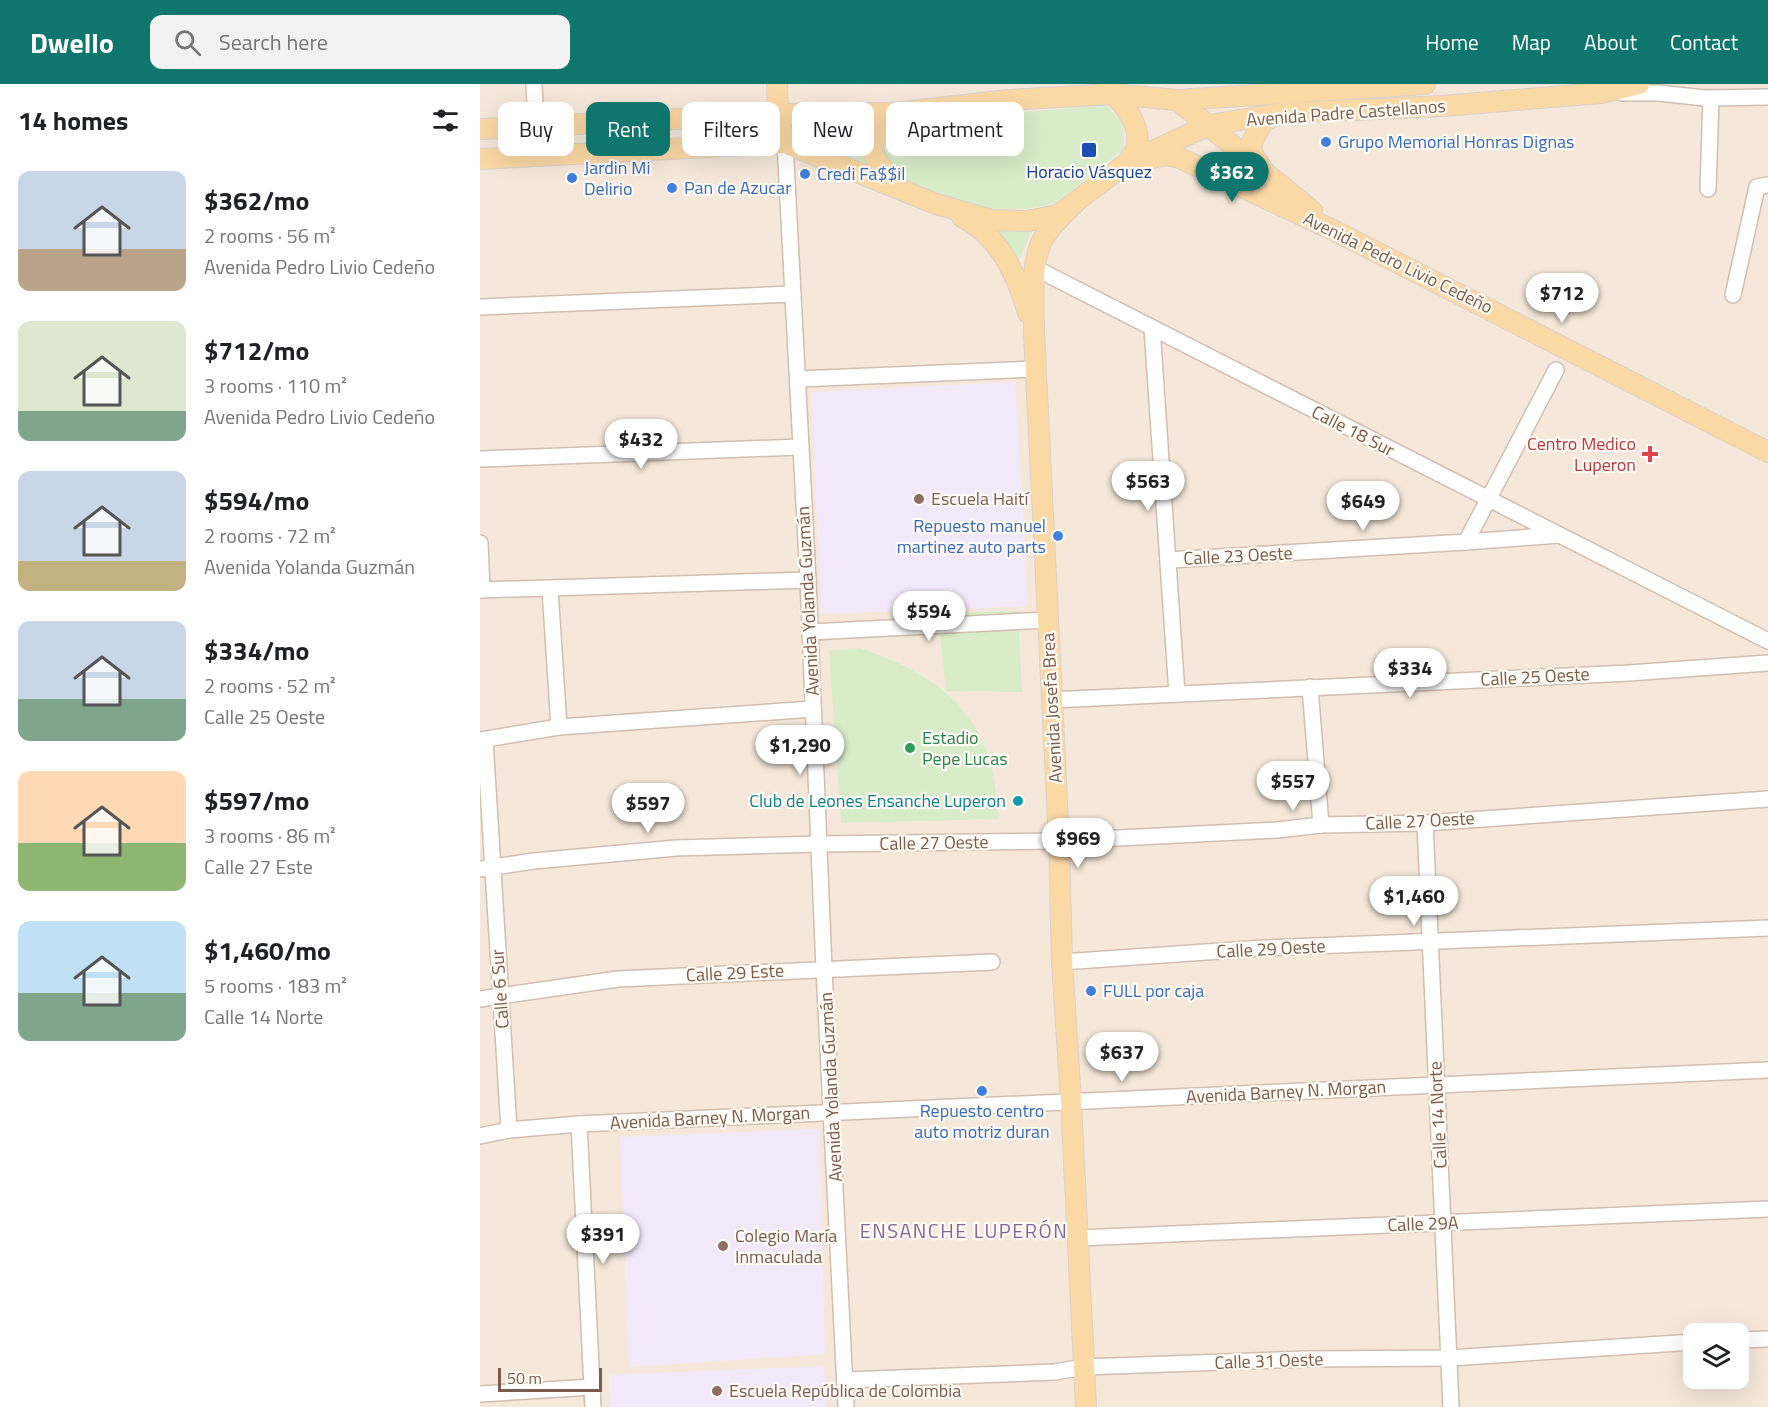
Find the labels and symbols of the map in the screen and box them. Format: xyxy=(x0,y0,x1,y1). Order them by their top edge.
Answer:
street label: Avenida Padre Castellanos xyxy=(1245,92,1447,133)
place label: Grupo Memorial Honras Dignas xyxy=(1338,128,1574,155)
marker: Grupo Memorial Honras Dignas xyxy=(1319,135,1333,149)
marker: Horacio Vásquez xyxy=(1080,141,1098,159)
pin: $362 xyxy=(1196,152,1268,203)
place label: Jardin Mi Delirio xyxy=(584,154,650,202)
place label: Horacio Vásquez xyxy=(1026,158,1152,185)
place label: Credi Fa$$il xyxy=(817,160,905,187)
marker: Credi Fa$$il xyxy=(798,167,812,181)
marker: Jardin Mi Delirio xyxy=(565,171,579,185)
place label: Pan de Azucar xyxy=(684,174,791,201)
marker: Pan de Azucar xyxy=(665,181,679,195)
street label: Avenida Pedro Livio Cedeño xyxy=(1299,205,1498,320)
pin: $712 xyxy=(1526,273,1598,324)
street label: Calle 18 Sur xyxy=(1307,398,1399,463)
pin: $432 xyxy=(605,419,677,470)
place label: Centro Medico Luperon xyxy=(1527,430,1636,478)
marker: Centro Medico Luperon xyxy=(1641,445,1659,463)
pin: $563 xyxy=(1112,461,1184,512)
pin: $649 xyxy=(1327,481,1399,532)
place label: Escuela Haití xyxy=(931,485,1030,512)
marker: Escuela Haití xyxy=(912,492,926,506)
street label: Avenida Yolanda Guzmán xyxy=(789,505,826,697)
place label: Repuesto manuel martinez auto parts xyxy=(897,512,1046,560)
marker: Repuesto manuel martinez auto parts xyxy=(1051,529,1065,543)
street label: Calle 23 Oeste xyxy=(1183,539,1293,572)
pin: $594 xyxy=(893,591,965,642)
street label: Avenida Josefa Brea xyxy=(1034,632,1069,784)
pin: $334 xyxy=(1374,648,1446,699)
street label: Calle 25 Oeste xyxy=(1480,660,1590,693)
place label: Estadio Pepe Lucas xyxy=(922,724,1008,772)
pin: $1,290 xyxy=(751,725,849,776)
marker: Estadio Pepe Lucas xyxy=(903,741,917,755)
pin: $557 xyxy=(1257,761,1329,812)
pin: $597 xyxy=(612,783,684,834)
place label: Club de Leones Ensanche Luperon xyxy=(749,787,1006,814)
marker: Club de Leones Ensanche Luperon xyxy=(1011,794,1025,808)
street label: Calle 27 Oeste xyxy=(1365,804,1475,837)
pin: $969 xyxy=(1042,818,1114,869)
street label: Calle 27 Oeste xyxy=(879,828,989,857)
pin: $1,460 xyxy=(1365,876,1463,927)
street label: Calle 29 Oeste xyxy=(1216,932,1326,965)
street label: Calle 6 Sur xyxy=(483,948,516,1030)
street label: Calle 29 Este xyxy=(685,956,785,989)
place label: FULL por caja xyxy=(1103,977,1204,1004)
marker: FULL por caja xyxy=(1084,984,1098,998)
street label: Avenida Yolanda Guzmán xyxy=(812,991,849,1183)
pin: $637 xyxy=(1086,1032,1158,1083)
street label: Calle 14 Norte xyxy=(1421,1061,1454,1169)
street label: Avenida Barney N. Morgan xyxy=(1185,1073,1387,1110)
marker: Repuesto centro auto motriz duran xyxy=(975,1084,989,1098)
place label: Repuesto centro auto motriz duran xyxy=(914,1097,1050,1145)
street label: Avenida Barney N. Morgan xyxy=(609,1099,811,1136)
street label: Calle 29A xyxy=(1387,1209,1459,1238)
pin: $391 xyxy=(567,1214,639,1265)
district label: ENSANCHE LUPERÓN xyxy=(860,1215,1068,1246)
place label: Colegio María Inmaculada xyxy=(735,1222,837,1270)
marker: Colegio María Inmaculada xyxy=(716,1239,730,1253)
street label: Calle 31 Oeste xyxy=(1214,1345,1324,1376)
scale bar xyxy=(498,1365,602,1392)
place label: Escuela República de Colombia xyxy=(729,1377,961,1404)
marker: Escuela República de Colombia xyxy=(710,1384,724,1398)

